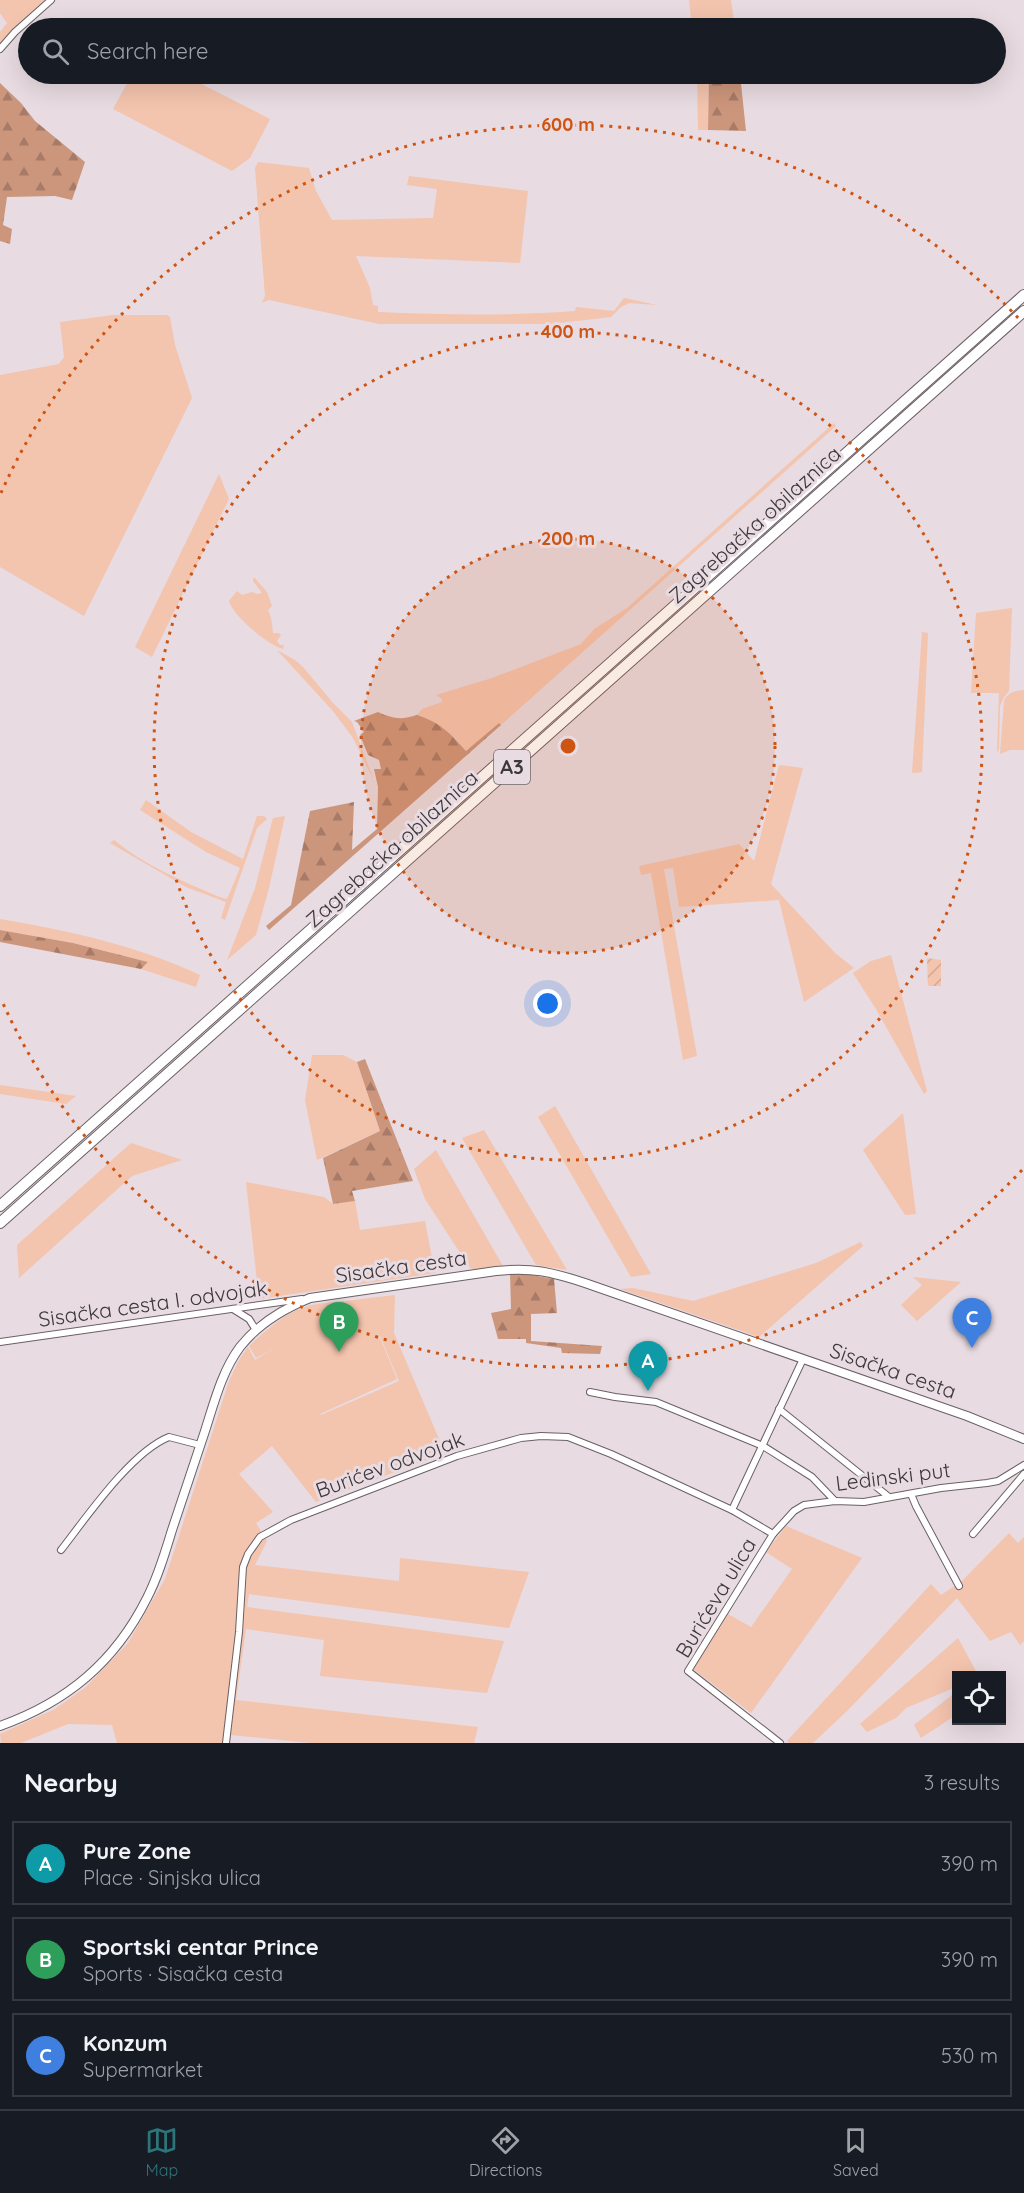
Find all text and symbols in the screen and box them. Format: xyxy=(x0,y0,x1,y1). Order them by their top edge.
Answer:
search box xyxy=(18,18,1006,84)
icon: search xyxy=(39,35,72,68)
text: Search here xyxy=(87,37,208,65)
text: 600 m xyxy=(541,113,595,136)
text: 400 m xyxy=(541,320,595,343)
street label: Zagrebačka obilaznica xyxy=(663,440,846,608)
text: 200 m xyxy=(541,527,595,550)
centre of rings xyxy=(558,736,578,756)
road number: A3 xyxy=(494,750,530,784)
street label: Zagrebačka obilaznica xyxy=(300,764,483,932)
your location xyxy=(533,989,562,1018)
street label: Sisačka cesta xyxy=(334,1244,468,1288)
street label: Sisačka cesta I. odvojak xyxy=(37,1274,269,1332)
pin: C xyxy=(952,1298,992,1348)
pin: B xyxy=(320,1302,358,1352)
street label: Sisačka cesta xyxy=(827,1336,960,1404)
pin: A xyxy=(628,1342,668,1391)
street label: Burićev odvojak xyxy=(312,1425,468,1503)
street label: Ledinski put xyxy=(834,1456,952,1496)
street label: Burićeva ulica xyxy=(669,1533,761,1662)
map controls xyxy=(952,1671,1006,1725)
button: locate xyxy=(952,1671,1006,1725)
text: Nearby xyxy=(24,1766,118,1799)
text: 3 results xyxy=(924,1770,1000,1795)
text: Pure Zone xyxy=(83,1837,191,1865)
text: A xyxy=(39,1851,52,1876)
text: 390 m xyxy=(941,1851,998,1876)
text: Place · Sinjska ulica xyxy=(83,1865,261,1890)
text: Sportski centar Prince xyxy=(83,1933,319,1961)
text: B xyxy=(39,1947,52,1972)
text: 390 m xyxy=(941,1947,998,1972)
text: Sports · Sisačka cesta xyxy=(83,1961,283,1986)
text: Konzum xyxy=(83,2029,168,2057)
text: C xyxy=(39,2043,52,2068)
text: 530 m xyxy=(941,2043,998,2068)
text: Supermarket xyxy=(83,2057,203,2082)
tab: Map xyxy=(145,2124,178,2180)
tab: Directions xyxy=(469,2124,542,2180)
tab: Saved xyxy=(833,2124,879,2180)

